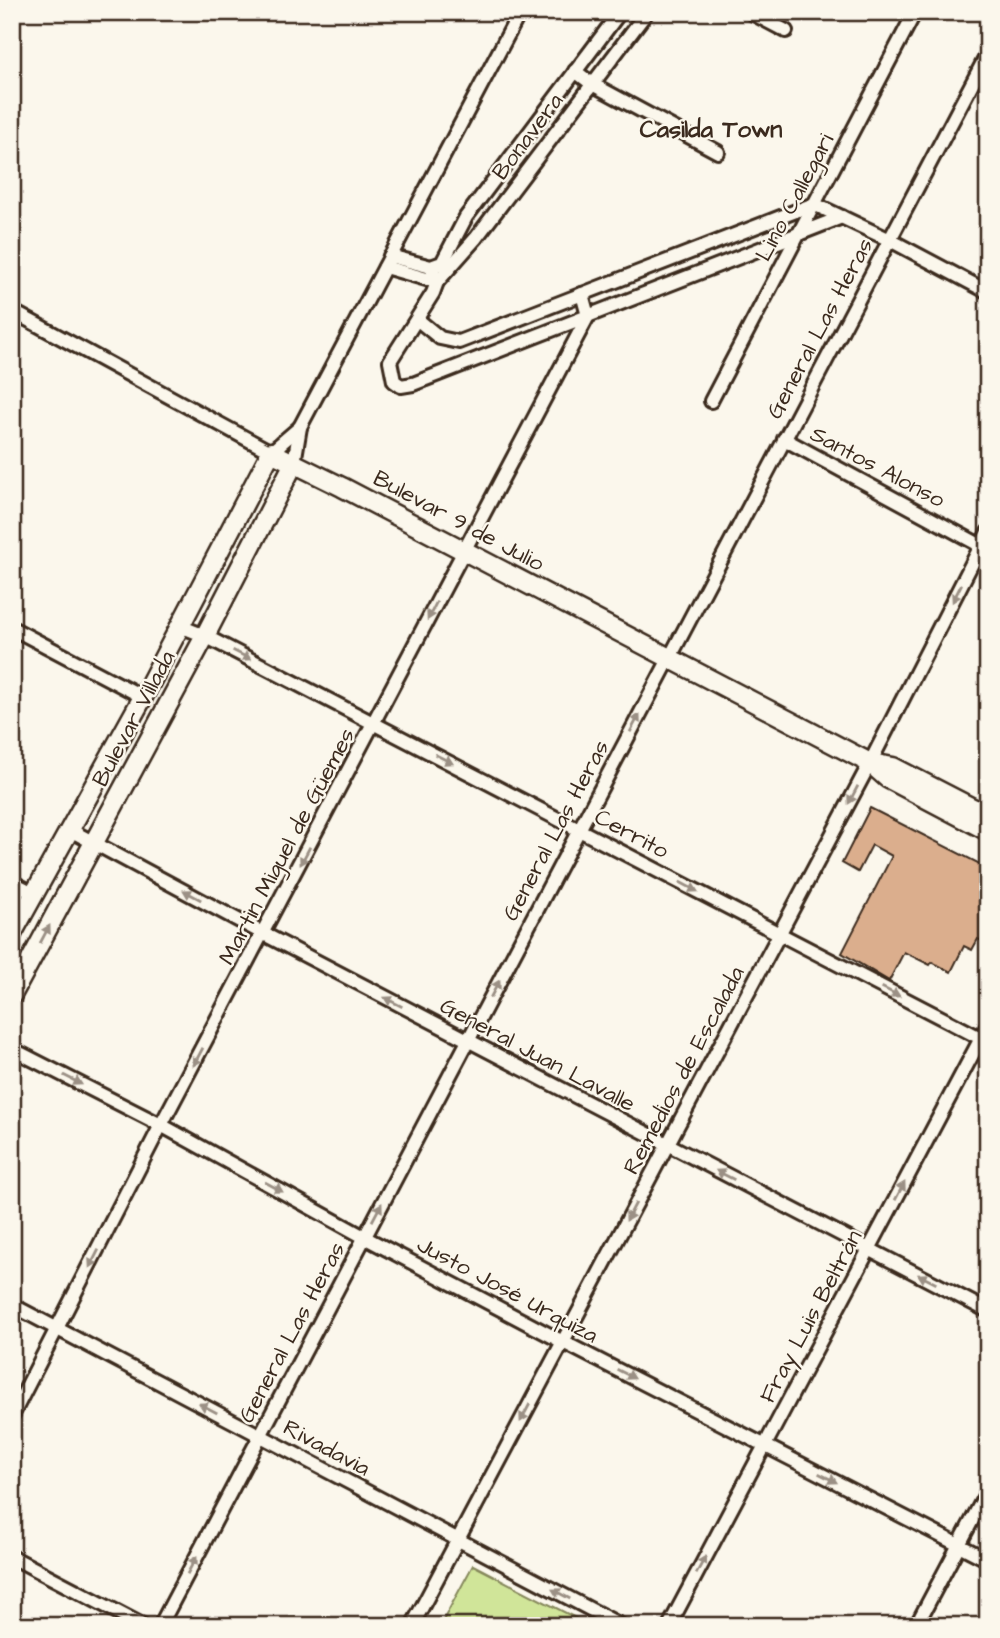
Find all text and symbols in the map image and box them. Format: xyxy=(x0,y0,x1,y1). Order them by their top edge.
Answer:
street label: Bonavera xyxy=(485,86,571,187)
district label: Casilda Town xyxy=(640,113,782,147)
street label: Lino Callegari xyxy=(748,127,843,267)
street label: General Las Heras xyxy=(759,233,881,424)
street label: Santos Alonso xyxy=(805,418,951,516)
street label: Bulevar 9 de Julio xyxy=(367,462,550,579)
one-way arrow xyxy=(951,583,963,603)
one-way arrow xyxy=(427,601,439,621)
street label: Bulevar Villada xyxy=(85,644,183,792)
one-way arrow xyxy=(232,649,252,661)
one-way arrow xyxy=(629,713,641,733)
street label: Martin Miguel de Güemes xyxy=(211,723,364,971)
street label: General Las Heras xyxy=(495,735,617,926)
one-way arrow xyxy=(435,753,454,765)
one-way arrow xyxy=(847,785,859,805)
street label: Cerrito xyxy=(589,801,674,867)
one-way arrow xyxy=(299,846,310,866)
one-way arrow xyxy=(680,881,699,893)
one-way arrow xyxy=(182,889,202,901)
one-way arrow xyxy=(38,924,50,944)
street label: Remedios de Escalada xyxy=(615,960,753,1180)
one-way arrow xyxy=(489,980,501,999)
one-way arrow xyxy=(881,987,901,998)
street label: General Juan Lavalle xyxy=(434,990,641,1120)
one-way arrow xyxy=(383,996,403,1007)
one-way arrow xyxy=(192,1047,204,1067)
one-way arrow xyxy=(63,1074,83,1085)
one-way arrow xyxy=(715,1170,735,1181)
one-way arrow xyxy=(264,1181,283,1193)
one-way arrow xyxy=(893,1181,905,1201)
one-way arrow xyxy=(371,1202,383,1222)
one-way arrow xyxy=(626,1202,637,1222)
street label: Fray Luis Beltrán xyxy=(752,1224,871,1409)
street label: Justo José Urquiza xyxy=(411,1229,604,1351)
street label: General Las Heras xyxy=(231,1237,353,1428)
one-way arrow xyxy=(89,1249,100,1269)
one-way arrow xyxy=(917,1274,937,1285)
one-way arrow xyxy=(616,1369,636,1380)
one-way arrow xyxy=(198,1402,218,1414)
one-way arrow xyxy=(519,1404,531,1423)
street label: Rivadavia xyxy=(277,1412,376,1484)
one-way arrow xyxy=(818,1473,838,1484)
one-way arrow xyxy=(185,1555,197,1575)
one-way arrow xyxy=(695,1556,707,1575)
one-way arrow xyxy=(551,1588,571,1600)

